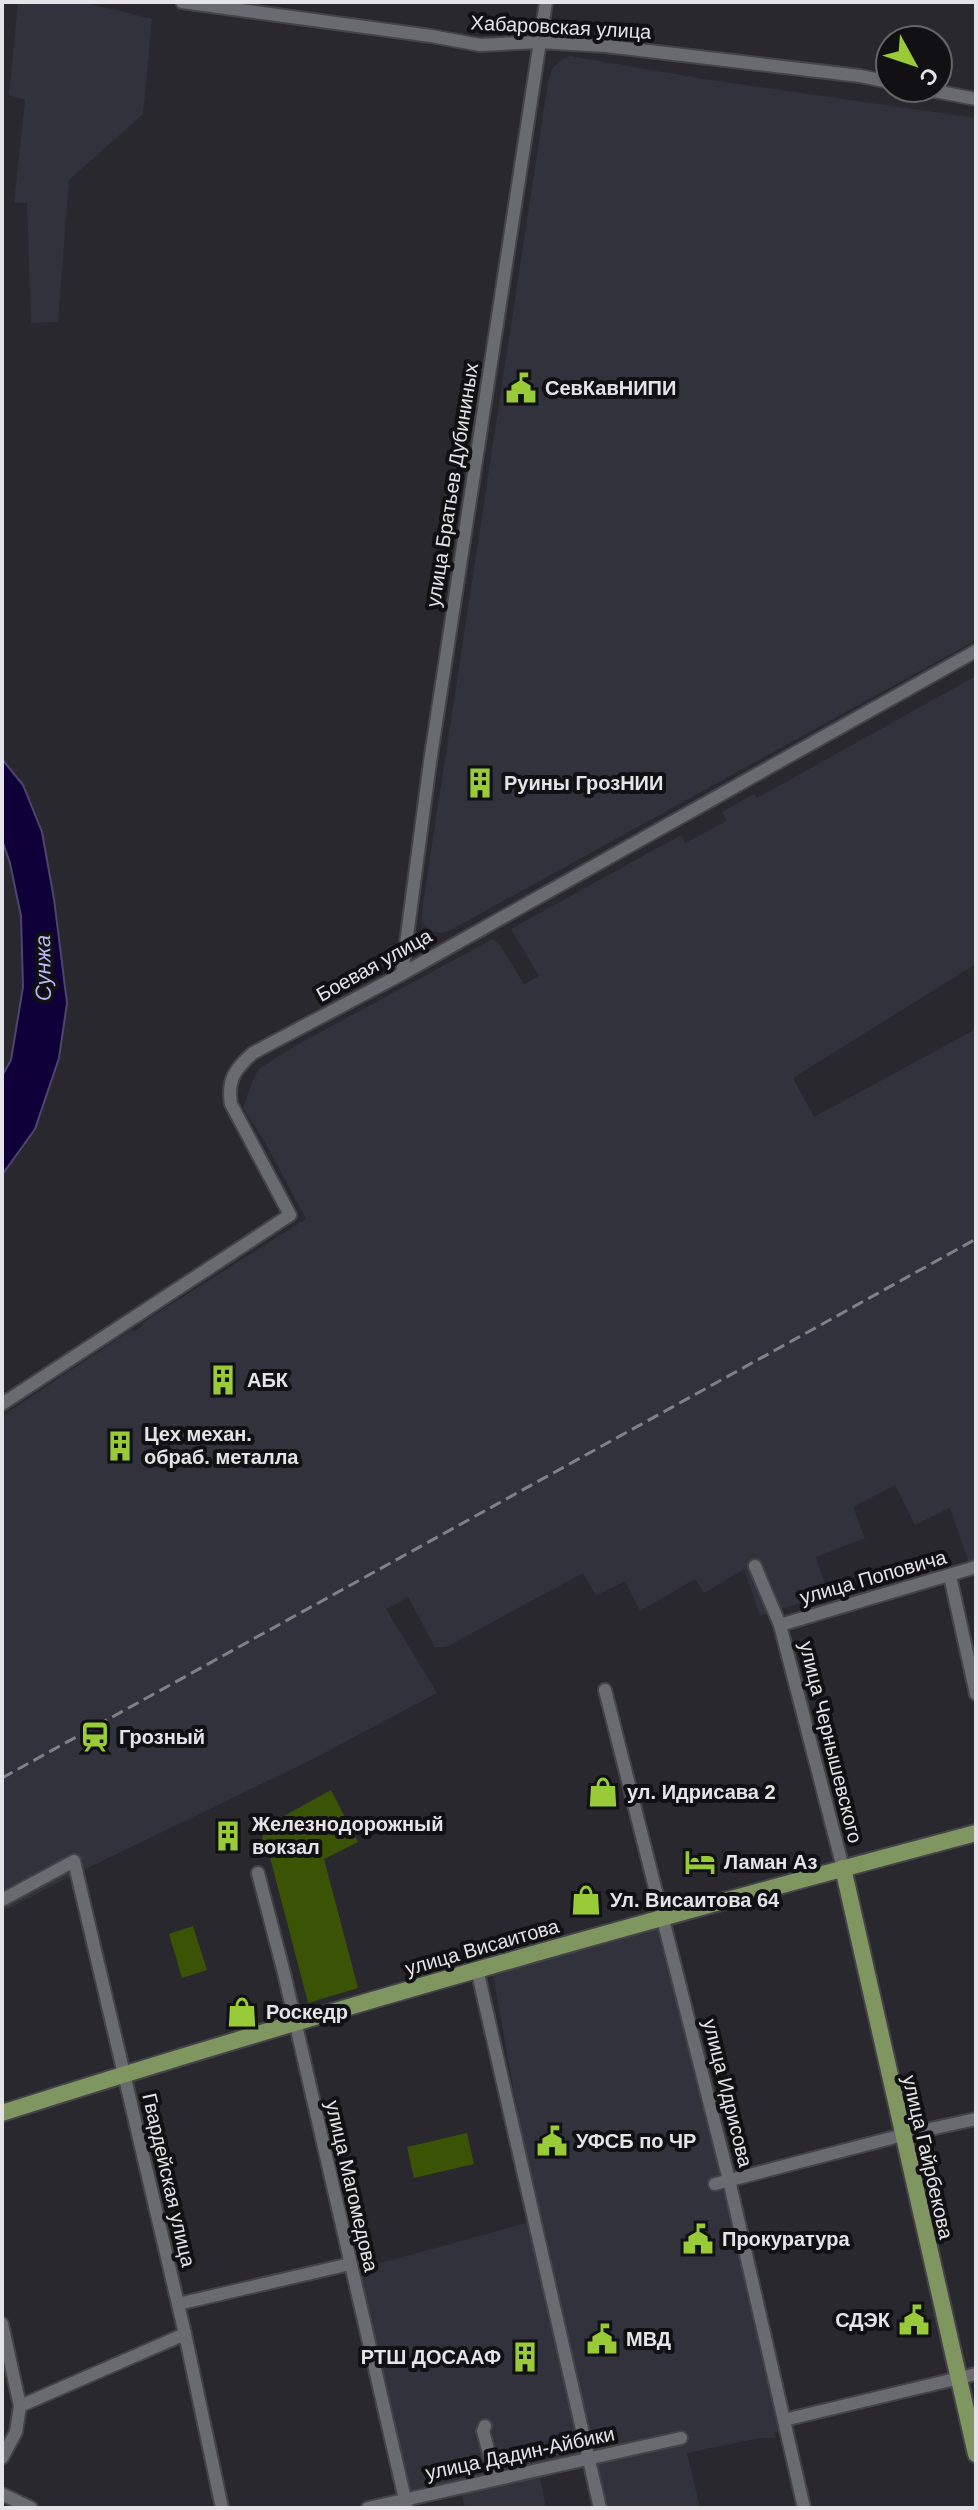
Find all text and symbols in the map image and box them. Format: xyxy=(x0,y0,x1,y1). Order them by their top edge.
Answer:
street label: Хабаровская улица xyxy=(470,11,653,43)
north arrow xyxy=(874,24,954,104)
text: С xyxy=(914,62,944,91)
street label: улица Братьев Дубининых xyxy=(422,361,482,609)
public building icon: СевКавНИПИ xyxy=(504,371,538,405)
place label: СевКавНИПИ xyxy=(545,377,676,399)
building icon: Руины ГрозНИИ xyxy=(463,766,497,800)
place label: Руины ГрозНИИ xyxy=(504,772,663,794)
street label: Боевая улица xyxy=(313,924,436,1006)
water label: Сунжа xyxy=(30,935,56,1001)
building icon: АБК xyxy=(206,1363,240,1397)
place label: АБК xyxy=(247,1369,289,1391)
place label: Цех механ. обраб. металла xyxy=(144,1423,299,1468)
building icon: Цех механ. обраб. металла xyxy=(103,1429,137,1463)
street label: улица Поповича xyxy=(797,1545,950,1608)
street label: улица Чернышевского xyxy=(795,1639,867,1845)
station icon: Грозный xyxy=(78,1720,112,1754)
place label: Грозный xyxy=(119,1726,205,1748)
shop icon: ул. Идрисава 2 xyxy=(586,1775,620,1809)
place label: ул. Идрисава 2 xyxy=(627,1781,776,1803)
place label: Железнодорожный вокзал xyxy=(251,1813,443,1858)
building icon: Железнодорожный вокзал xyxy=(211,1819,245,1853)
hotel icon: Ламан Аз xyxy=(683,1845,717,1879)
place label: Ламан Аз xyxy=(724,1851,817,1873)
shop icon: Ул. Висаитова 64 xyxy=(569,1883,603,1917)
place label: Ул. Висаитова 64 xyxy=(610,1889,780,1911)
street label: улица Висаитова xyxy=(403,1914,562,1979)
shop icon: Роскедр xyxy=(225,1995,259,2029)
place label: Роскедр xyxy=(266,2001,348,2023)
street label: улица Идрисова xyxy=(699,2017,757,2170)
street label: улица Гайрбекова xyxy=(898,2073,958,2242)
street label: Гвардейская улица xyxy=(138,2091,200,2270)
street label: улица Магомедова xyxy=(322,2098,383,2275)
public building icon: УФСБ по ЧР xyxy=(535,2124,569,2158)
place label: УФСБ по ЧР xyxy=(576,2130,696,2152)
public building icon: Прокуратура xyxy=(681,2222,715,2256)
place label: Прокуратура xyxy=(722,2228,850,2250)
public building icon: СДЭК xyxy=(897,2303,931,2337)
place label: СДЭК xyxy=(835,2309,891,2331)
public building icon: МВД xyxy=(585,2322,619,2356)
place label: МВД xyxy=(626,2328,671,2350)
building icon: РТШ ДОСААФ xyxy=(508,2340,542,2374)
place label: РТШ ДОСААФ xyxy=(361,2346,501,2368)
street label: улица Дадин-Айбики xyxy=(423,2422,617,2484)

